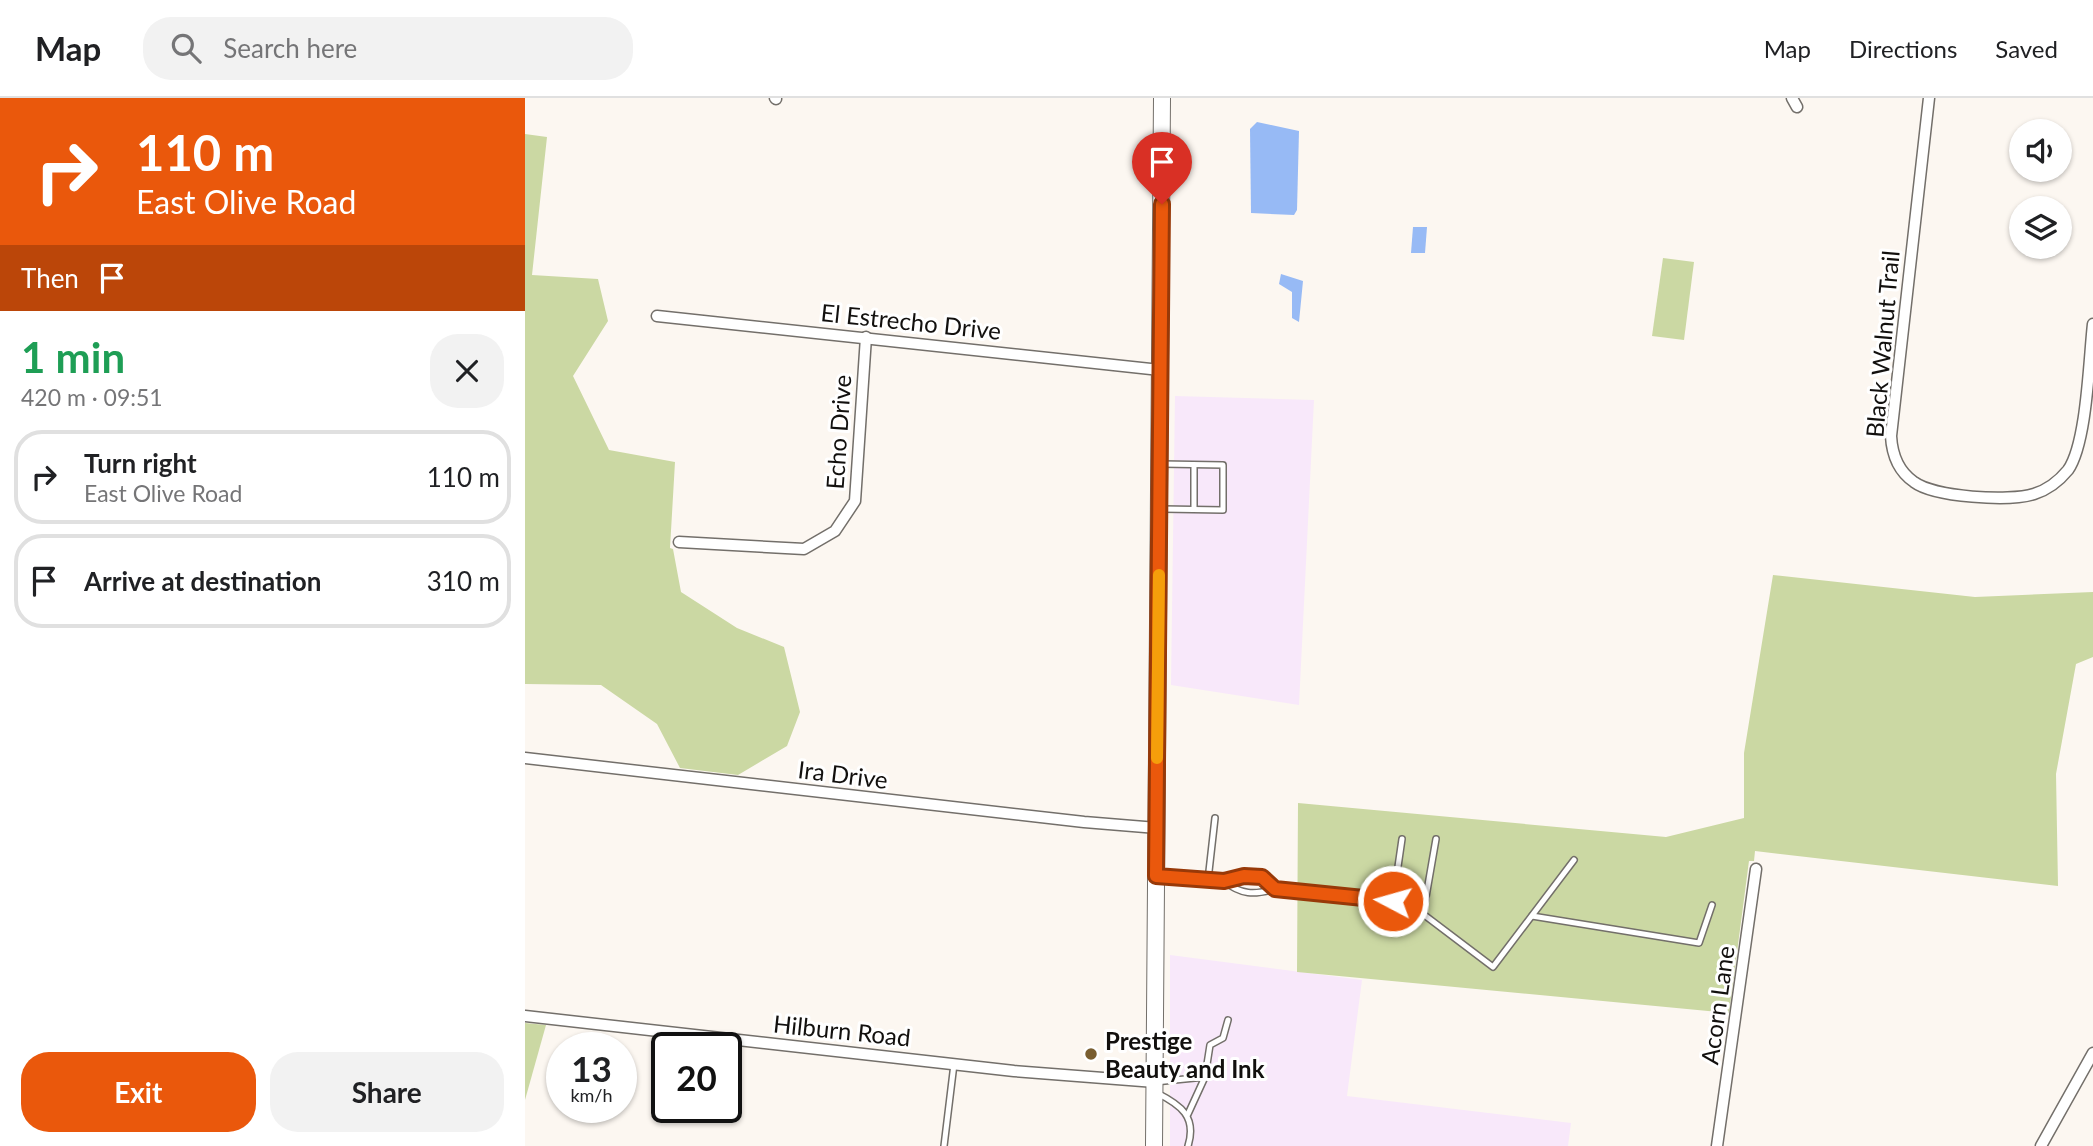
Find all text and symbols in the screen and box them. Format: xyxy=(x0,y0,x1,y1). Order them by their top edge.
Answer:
search box xyxy=(143,17,633,80)
text: Map xyxy=(35,28,101,68)
icon: search xyxy=(167,29,205,67)
text: Search here xyxy=(223,32,357,64)
text: Map xyxy=(1764,34,1811,63)
text: Directions xyxy=(1849,34,1957,63)
text: Saved xyxy=(1995,34,2058,63)
map controls xyxy=(2009,119,2072,259)
button: sound xyxy=(2009,119,2072,182)
text: 110 m xyxy=(136,123,274,181)
icon: right xyxy=(21,126,112,217)
pin xyxy=(1132,132,1192,204)
icon: arrive xyxy=(1143,143,1181,181)
text: East Olive Road xyxy=(136,182,356,221)
button: layers xyxy=(2009,196,2072,259)
street label: Black Walnut Trail xyxy=(1859,249,1905,439)
icon: arrive xyxy=(93,259,131,297)
text: Then xyxy=(21,262,79,294)
street label: El Estrecho Drive xyxy=(819,297,1003,345)
text: 1 min xyxy=(21,332,125,382)
button: close xyxy=(430,334,504,408)
street label: Echo Drive xyxy=(820,374,856,490)
text: 420 m · 09:51 xyxy=(21,383,163,411)
text: Turn right xyxy=(84,447,197,479)
icon: right xyxy=(25,458,63,496)
text: 110 m xyxy=(427,461,500,493)
text: East Olive Road xyxy=(84,479,242,507)
icon: arrive xyxy=(25,562,63,600)
text: Arrive at destination xyxy=(84,565,321,597)
text: 310 m xyxy=(427,565,500,597)
street label: Ira Drive xyxy=(796,754,890,794)
position arrow xyxy=(1356,864,1430,938)
street label: Acorn Lane xyxy=(1694,944,1740,1066)
street label: Hilburn Road xyxy=(772,1008,912,1052)
place label: Prestige Beauty and Ink xyxy=(1105,1026,1265,1083)
speed limit sign: 20 xyxy=(651,1032,742,1123)
marker: Prestige Beauty and Ink xyxy=(1083,1046,1099,1062)
text: 13 xyxy=(571,1047,612,1089)
button: Exit xyxy=(21,1052,256,1132)
button: Share xyxy=(270,1052,504,1132)
text: km/h xyxy=(570,1084,613,1106)

